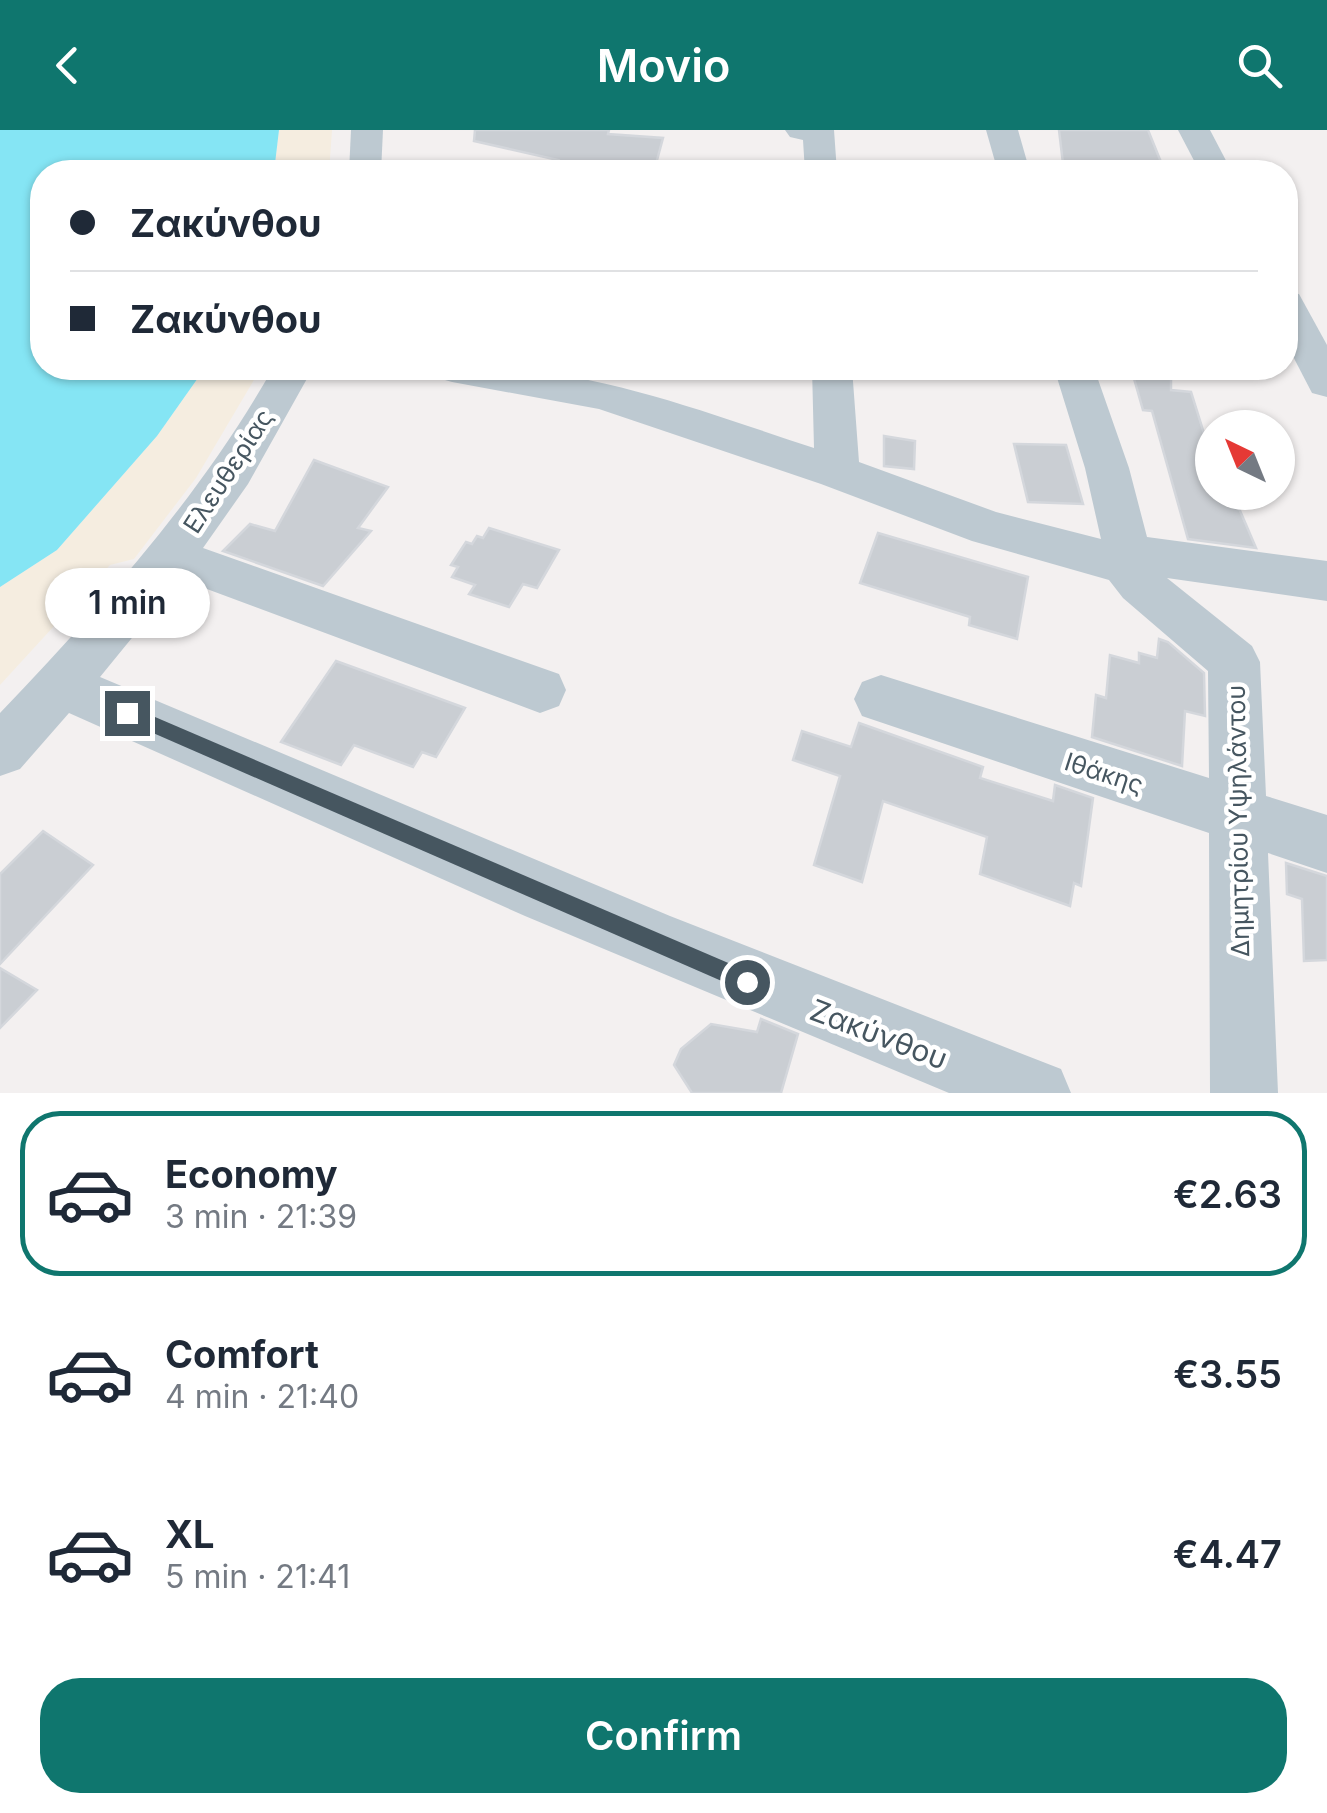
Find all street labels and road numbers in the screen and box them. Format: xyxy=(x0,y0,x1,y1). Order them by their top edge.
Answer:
street label: Ελευθερίας xyxy=(177,404,279,538)
street label: Δημητρίου Υψηλάντου xyxy=(1221,685,1255,957)
street label: Ιθάκης xyxy=(1061,746,1147,800)
street label: Ζακύνθου xyxy=(805,991,953,1077)

